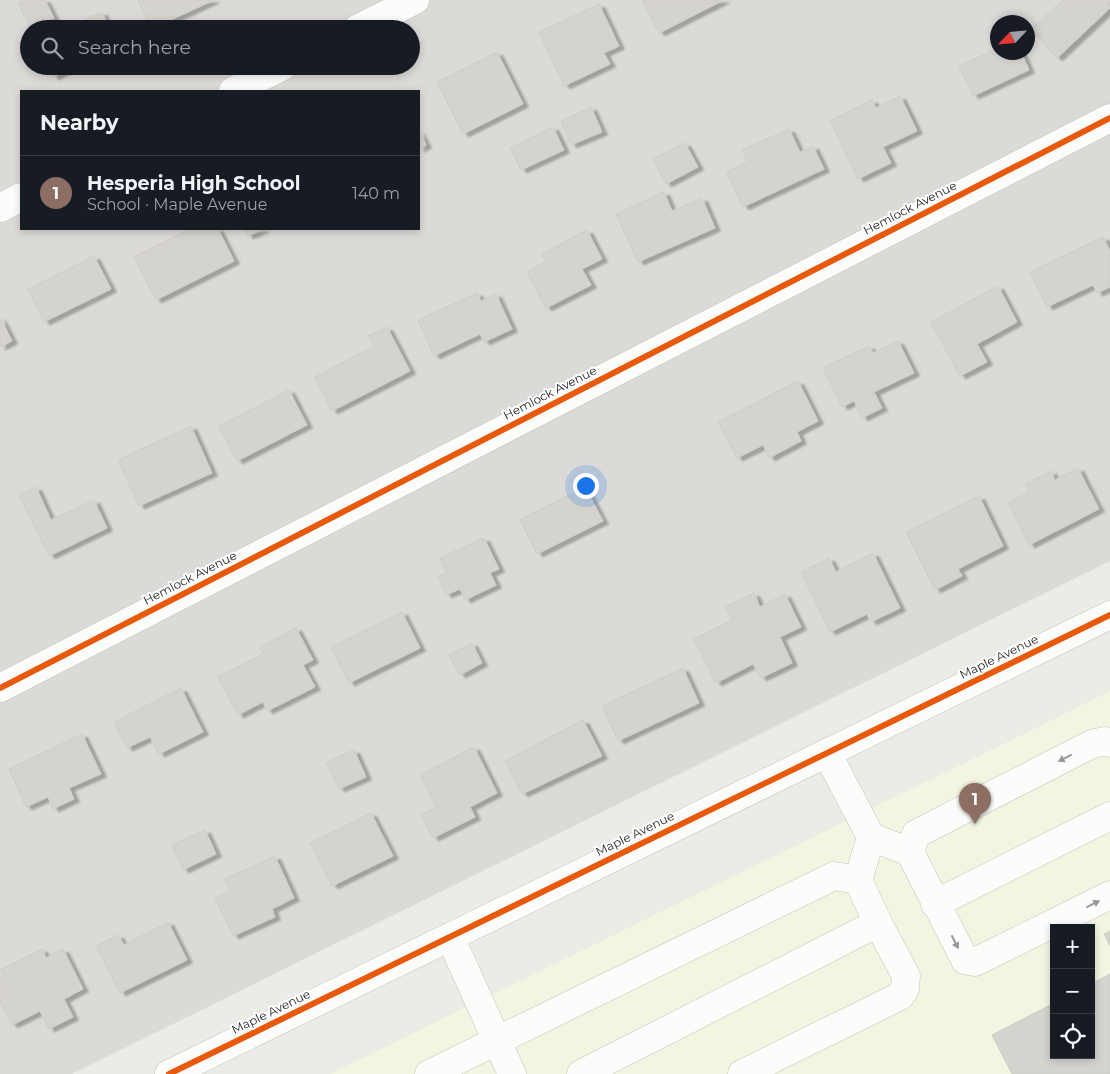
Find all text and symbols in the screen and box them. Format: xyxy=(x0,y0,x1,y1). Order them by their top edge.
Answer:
north arrow xyxy=(990,15,1035,60)
search box xyxy=(20,20,420,75)
icon: search xyxy=(38,34,66,62)
text: Search here xyxy=(78,36,191,59)
text: Nearby xyxy=(40,110,119,135)
text: Hesperia High School xyxy=(87,172,300,195)
street label: Hemlock Avenue xyxy=(861,178,959,238)
text: 1 xyxy=(53,184,59,203)
text: 140 m xyxy=(352,184,400,203)
text: School · Maple Avenue xyxy=(87,195,267,214)
street label: Hemlock Avenue xyxy=(501,363,599,423)
your location xyxy=(573,473,599,499)
street label: Hemlock Avenue xyxy=(141,548,239,608)
street label: Maple Avenue xyxy=(957,631,1041,682)
one-way arrow xyxy=(1058,754,1072,762)
pin: 1 xyxy=(959,783,991,824)
street label: Maple Avenue xyxy=(593,808,677,859)
one-way arrow xyxy=(1086,900,1100,908)
map controls xyxy=(1050,924,1095,1059)
button: + xyxy=(1050,924,1095,969)
one-way arrow xyxy=(951,935,959,950)
button: − xyxy=(1050,969,1095,1014)
street label: Maple Avenue xyxy=(229,986,313,1037)
button: locate xyxy=(1050,1014,1095,1059)

